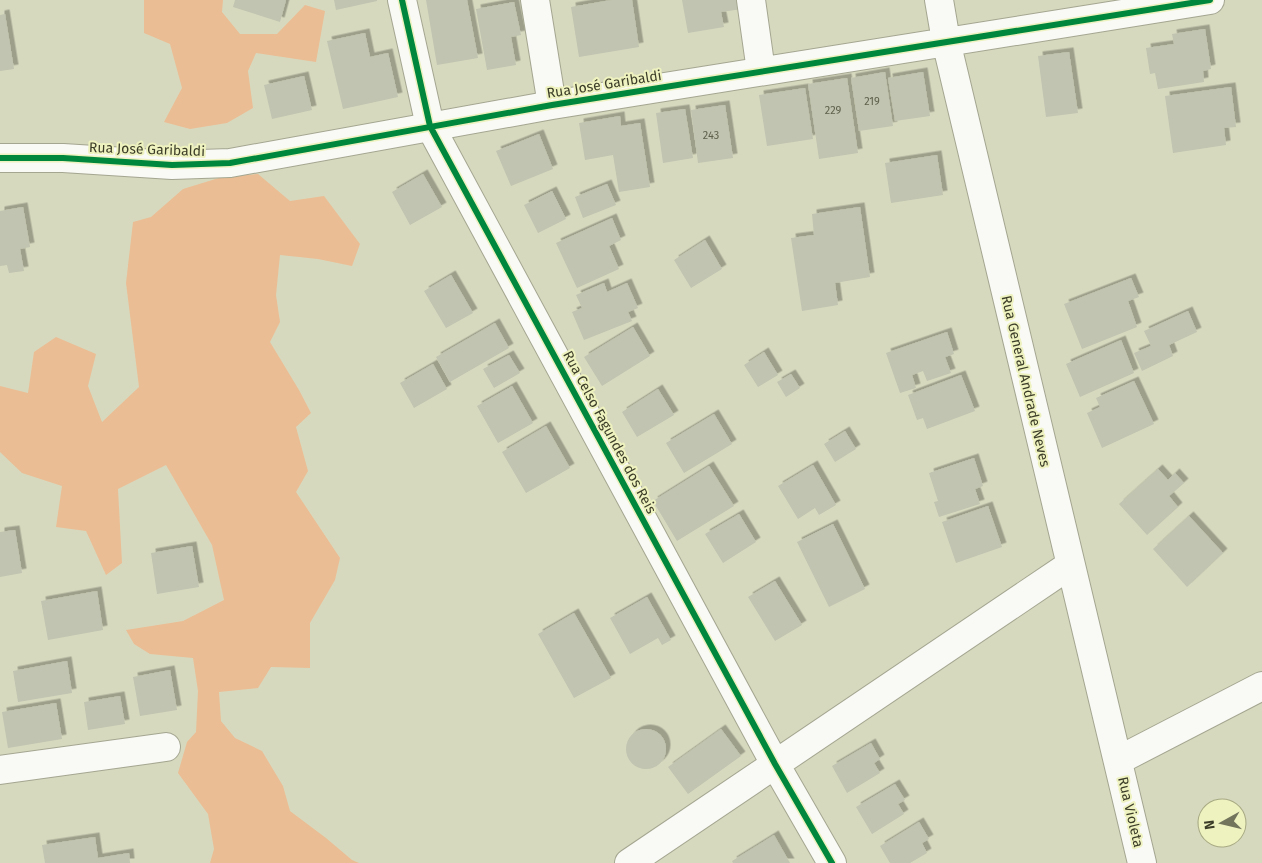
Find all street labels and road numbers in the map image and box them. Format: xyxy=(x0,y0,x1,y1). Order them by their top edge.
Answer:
street label: Rua José Garibaldi xyxy=(545,67,663,102)
street label: Rua José Garibaldi xyxy=(89,139,205,160)
street label: Rua General Andrade Neves xyxy=(998,294,1054,469)
street label: Rua Celso Fagundes dos Reis xyxy=(559,348,660,517)
street label: Rua Violeta xyxy=(1114,775,1147,849)

